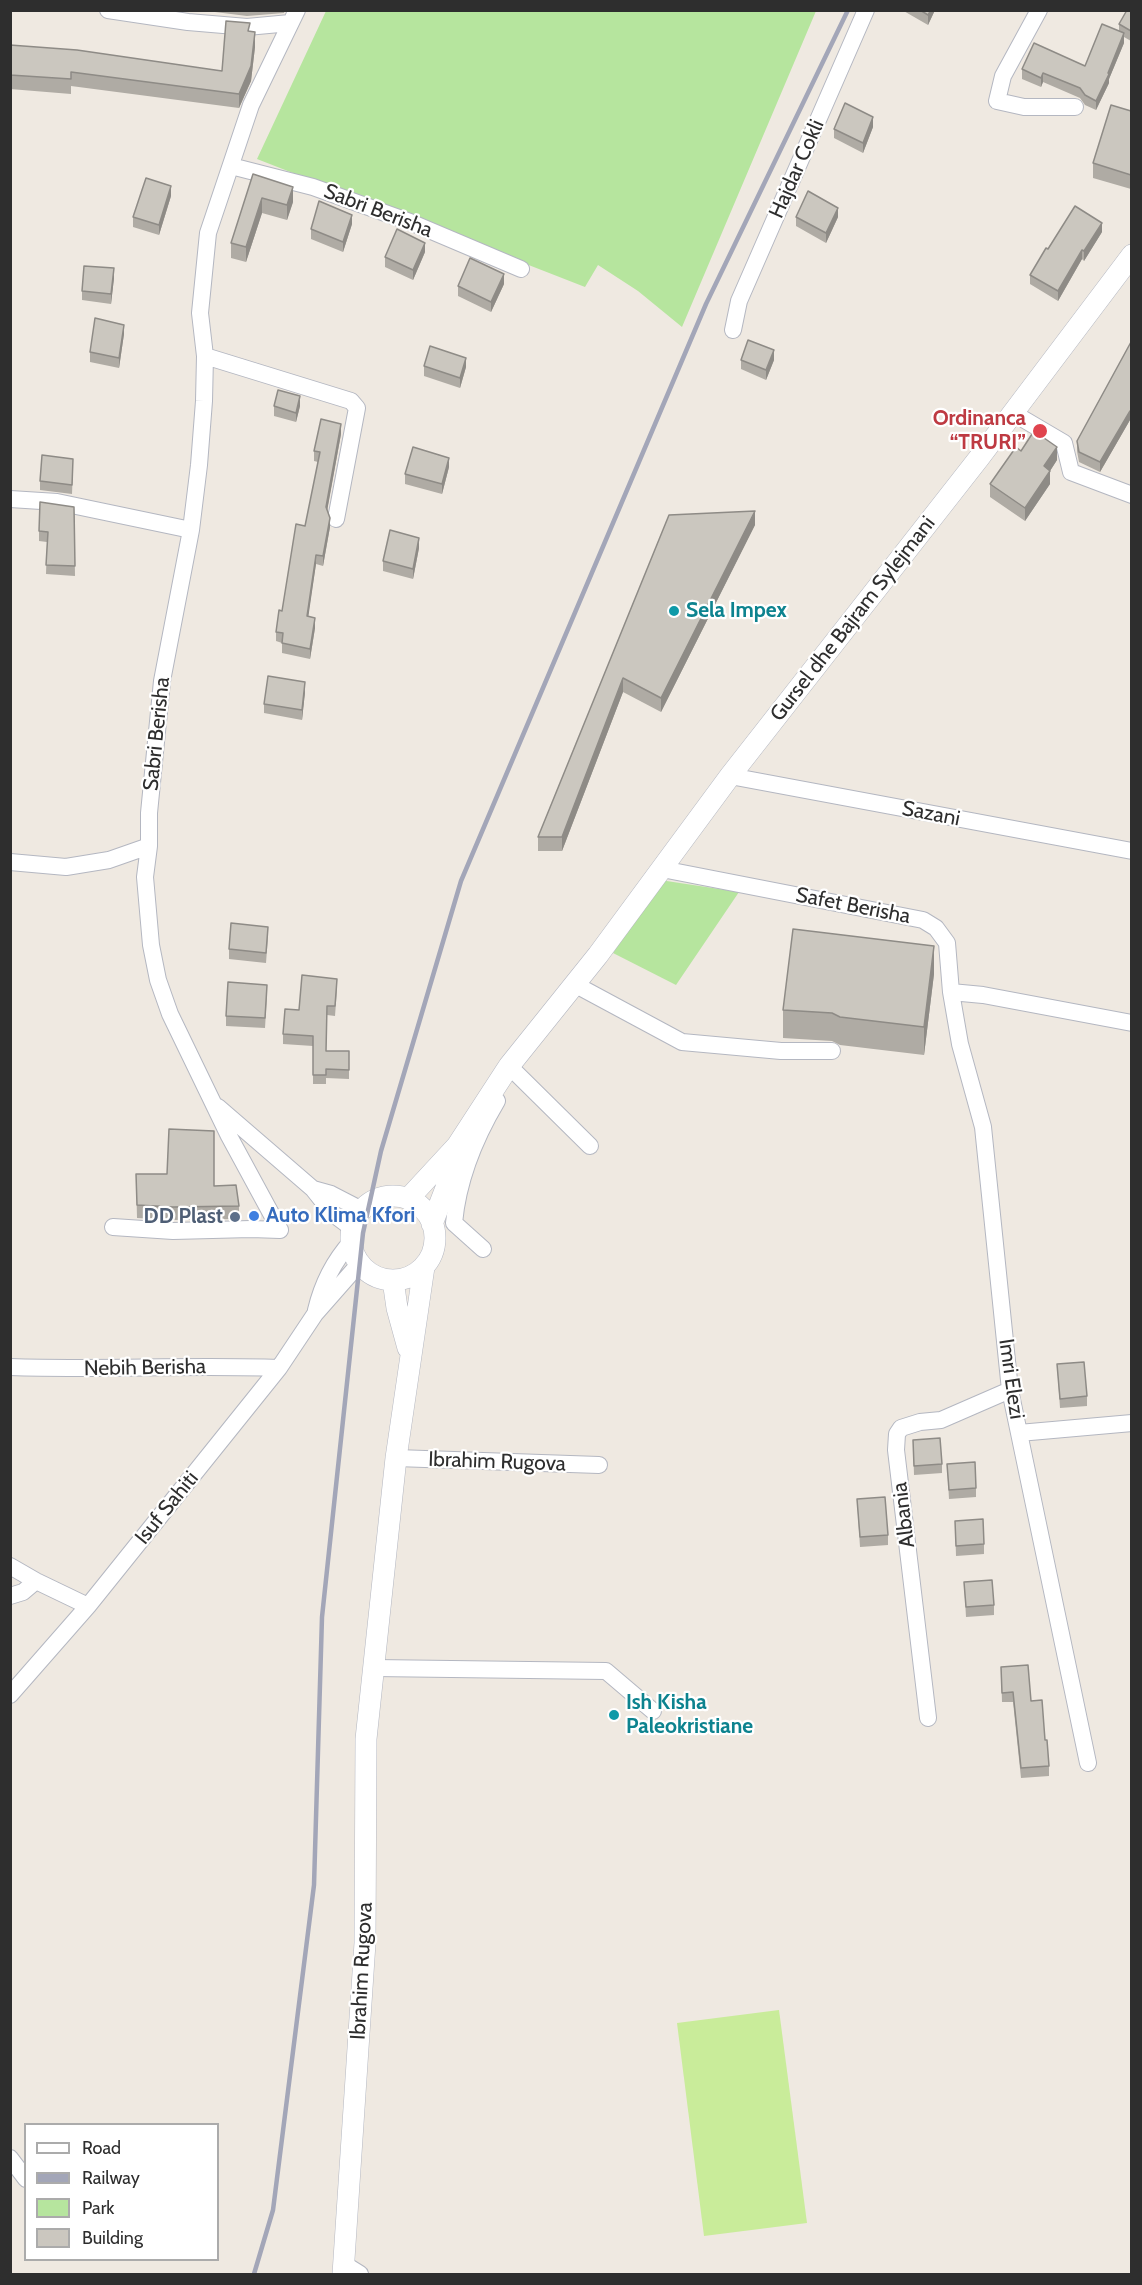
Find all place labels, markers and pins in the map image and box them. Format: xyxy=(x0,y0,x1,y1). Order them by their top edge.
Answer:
place label: Ordinanca “TRURI” xyxy=(933,406,1026,456)
marker: Ordinanca “TRURI” xyxy=(1031,422,1049,440)
place label: Sela Impex xyxy=(686,598,787,624)
marker: Sela Impex xyxy=(667,604,681,618)
place label: Auto Klima Kfori xyxy=(266,1203,415,1229)
place label: DD Plast xyxy=(144,1204,223,1230)
marker: Auto Klima Kfori xyxy=(247,1209,261,1223)
marker: DD Plast xyxy=(228,1210,242,1224)
place label: Ish Kisha Paleokristiane xyxy=(626,1690,753,1740)
marker: Ish Kisha Paleokristiane xyxy=(607,1708,621,1722)

